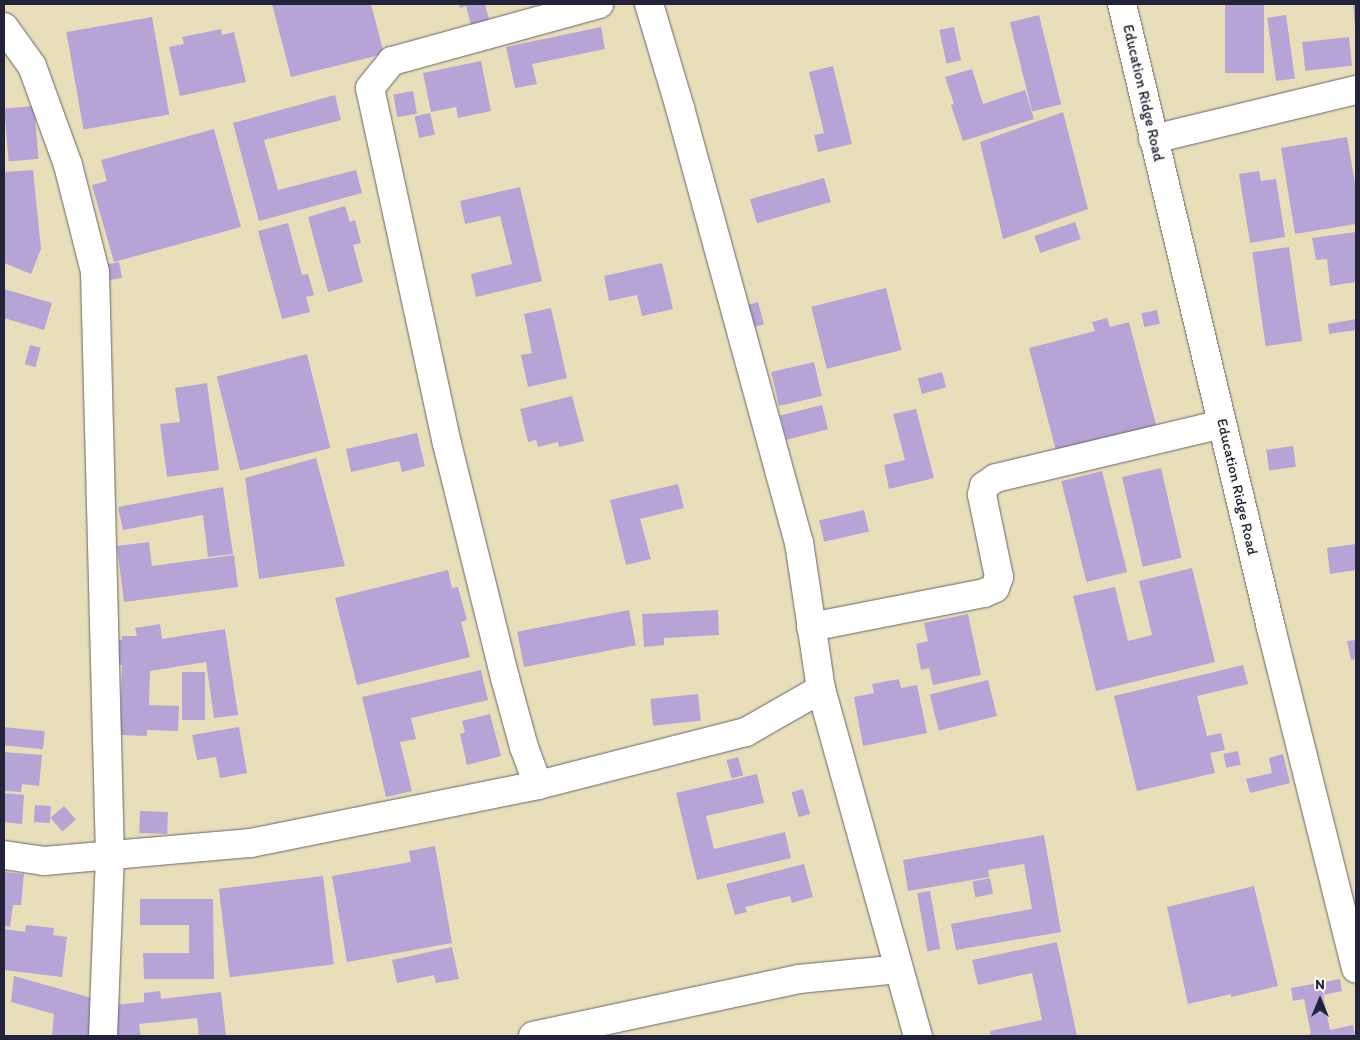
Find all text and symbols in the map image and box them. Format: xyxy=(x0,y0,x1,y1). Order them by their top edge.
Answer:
street label: Education Ridge Road xyxy=(1119,23,1167,163)
street label: Education Ridge Road xyxy=(1213,417,1261,557)
north arrow xyxy=(1295,975,1345,1025)
text: N xyxy=(1315,976,1325,993)

